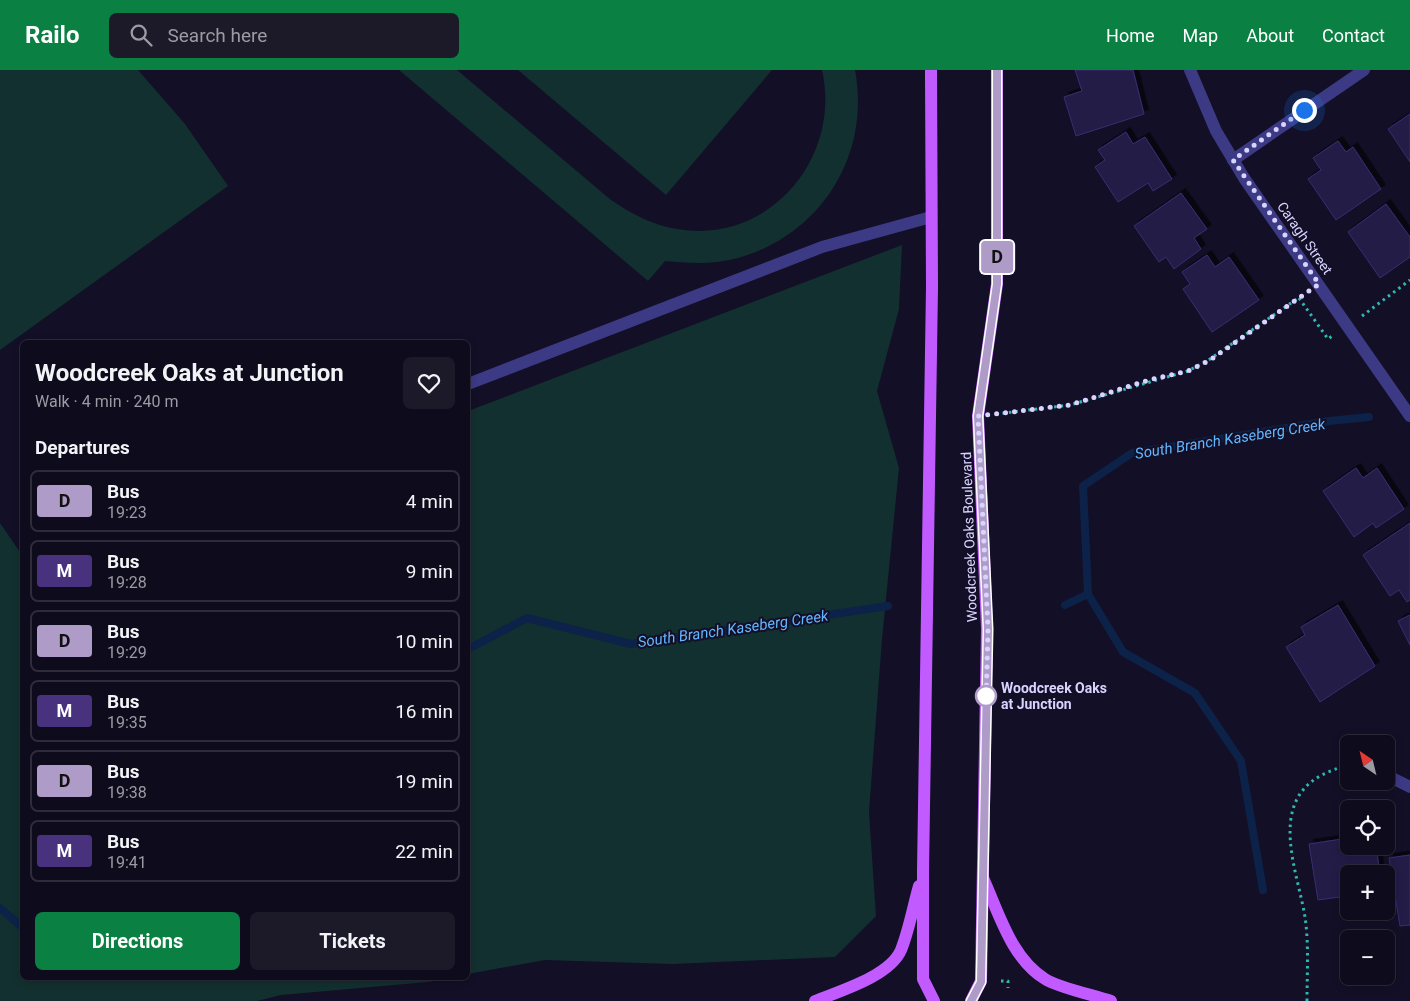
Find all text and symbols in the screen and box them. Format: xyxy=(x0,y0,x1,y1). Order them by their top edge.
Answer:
search box xyxy=(109,13,459,58)
text: Railo xyxy=(25,21,79,49)
icon: search xyxy=(127,21,155,49)
text: Search here xyxy=(167,24,267,47)
text: Home xyxy=(1106,25,1155,46)
text: Map xyxy=(1183,25,1218,46)
text: About xyxy=(1246,25,1294,46)
text: Contact xyxy=(1322,25,1385,46)
your location xyxy=(1292,98,1317,123)
street label: Caragh Street xyxy=(1274,199,1336,278)
line badge: D xyxy=(981,241,1013,273)
text: D xyxy=(991,246,1003,267)
button: heart xyxy=(403,357,455,409)
text: Woodcreek Oaks at Junction xyxy=(35,359,344,387)
text: Walk · 4 min · 240 m xyxy=(35,392,179,411)
water label: South Branch Kaseberg Creek xyxy=(1134,415,1327,463)
text: Departures xyxy=(35,436,130,459)
street label: Woodcreek Oaks Boulevard xyxy=(958,452,980,622)
text: Bus xyxy=(107,480,140,503)
text: D xyxy=(59,490,70,511)
text: 4 min xyxy=(406,490,453,513)
text: 19:23 xyxy=(107,503,147,522)
text: Bus xyxy=(107,550,140,573)
text: M xyxy=(57,560,72,581)
text: 9 min xyxy=(406,560,453,583)
text: 19:28 xyxy=(107,573,147,592)
water label: South Branch Kaseberg Creek xyxy=(637,607,830,651)
text: Bus xyxy=(107,620,140,643)
text: D xyxy=(59,630,70,651)
text: 10 min xyxy=(395,630,453,653)
text: 19:29 xyxy=(107,643,147,662)
place label: Woodcreek Oaks at Junction xyxy=(1001,680,1107,712)
marker: Woodcreek Oaks at Junction xyxy=(975,685,997,707)
text: Bus xyxy=(107,690,140,713)
text: M xyxy=(57,700,72,721)
text: 16 min xyxy=(395,700,453,723)
text: 19:35 xyxy=(107,713,147,732)
north arrow xyxy=(1340,735,1395,790)
map controls xyxy=(1340,735,1395,985)
text: Bus xyxy=(107,760,140,783)
text: D xyxy=(59,770,70,791)
text: 19 min xyxy=(395,770,453,793)
text: 19:38 xyxy=(107,783,147,802)
button: locate xyxy=(1340,800,1395,855)
text: Bus xyxy=(107,830,140,853)
text: M xyxy=(57,840,72,861)
text: 22 min xyxy=(395,840,453,863)
text: 19:41 xyxy=(107,853,147,872)
button: + xyxy=(1340,865,1395,920)
button: Directions xyxy=(35,912,240,970)
button: Tickets xyxy=(250,912,455,970)
button: − xyxy=(1340,930,1395,985)

